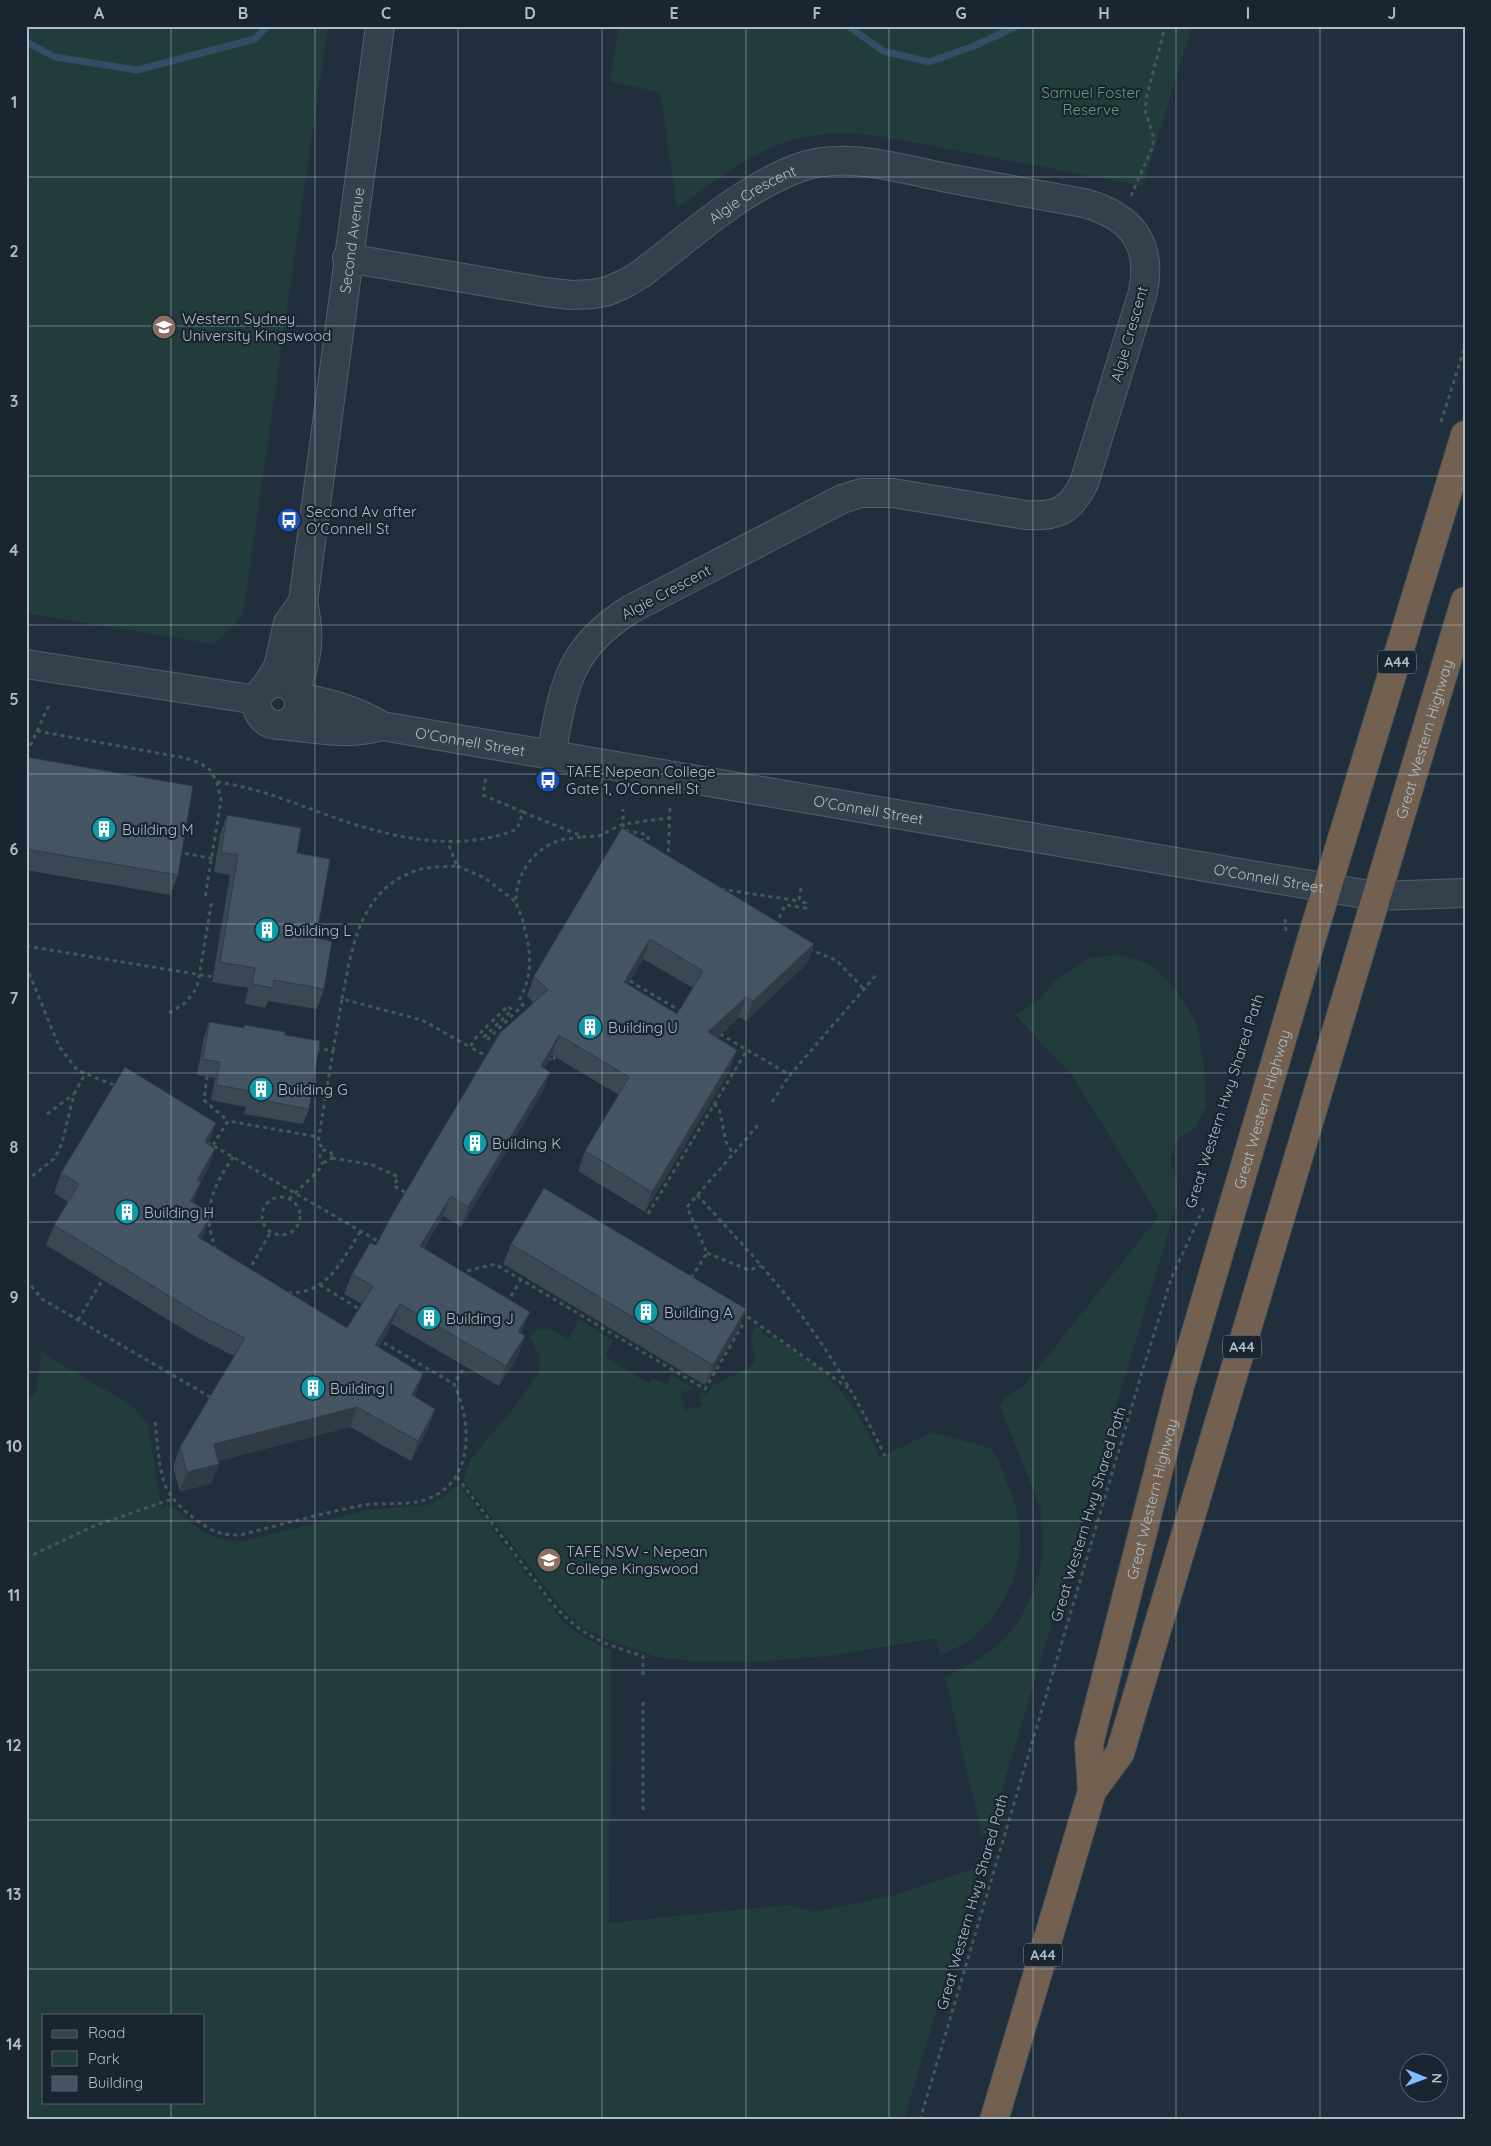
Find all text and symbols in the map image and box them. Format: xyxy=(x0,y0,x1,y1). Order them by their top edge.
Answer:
text: A xyxy=(94,3,105,23)
text: B xyxy=(238,3,248,23)
text: C xyxy=(381,3,391,23)
text: D xyxy=(524,3,536,23)
text: E xyxy=(669,3,679,23)
text: F xyxy=(813,3,822,23)
text: G xyxy=(955,3,967,23)
text: H xyxy=(1098,3,1110,23)
text: I xyxy=(1246,3,1250,23)
text: J xyxy=(1388,3,1396,23)
park label: Samuel Foster Reserve xyxy=(1041,83,1141,119)
text: 1 xyxy=(11,92,17,112)
street label: Algie Crescent xyxy=(704,160,799,227)
street label: Second Avenue xyxy=(335,186,368,295)
text: 2 xyxy=(9,241,19,261)
street label: Algie Crescent xyxy=(1106,284,1152,384)
place label: Western Sydney University Kingswood xyxy=(182,309,331,345)
school or university icon: Western Sydney University Kingswood xyxy=(151,314,177,340)
text: 3 xyxy=(10,391,18,411)
place label: Second Av after O'Connell St xyxy=(306,502,417,538)
bus stop icon: Second Av after O'Connell St xyxy=(276,507,302,533)
text: 4 xyxy=(9,540,19,560)
street label: Algie Crescent xyxy=(618,560,714,624)
road number: A44 xyxy=(1378,650,1416,674)
street label: Great Western Highway xyxy=(1391,657,1457,821)
text: 5 xyxy=(9,689,19,709)
street label: O'Connell Street xyxy=(414,722,527,760)
place label: TAFE Nepean College Gate 1, O'Connell St xyxy=(566,762,716,798)
bus stop icon: TAFE Nepean College Gate 1, O'Connell St xyxy=(535,767,561,793)
street label: O'Connell Street xyxy=(812,791,925,828)
building icon: Building M xyxy=(91,816,117,842)
place label: Building M xyxy=(122,820,194,839)
text: 6 xyxy=(10,839,19,859)
street label: O'Connell Street xyxy=(1212,859,1325,897)
building icon: Building L xyxy=(254,917,280,943)
place label: Building L xyxy=(284,921,351,940)
text: 7 xyxy=(10,988,19,1008)
street label: Great Western Hwy Shared Path xyxy=(1180,992,1268,1210)
building icon: Building U xyxy=(577,1014,603,1040)
place label: Building U xyxy=(608,1018,678,1037)
street label: Great Western Highway xyxy=(1229,1027,1294,1191)
building icon: Building G xyxy=(248,1076,274,1102)
place label: Building G xyxy=(278,1080,348,1099)
building icon: Building K xyxy=(462,1130,488,1156)
place label: Building K xyxy=(492,1134,561,1153)
text: 8 xyxy=(10,1137,19,1157)
building icon: Building H xyxy=(114,1199,140,1225)
place label: Building H xyxy=(144,1203,214,1222)
text: 9 xyxy=(9,1287,19,1307)
building icon: Building A xyxy=(633,1299,659,1325)
place label: Building A xyxy=(664,1303,733,1322)
building icon: Building J xyxy=(416,1305,442,1331)
place label: Building J xyxy=(446,1309,514,1328)
road number: A44 xyxy=(1223,1335,1261,1358)
building icon: Building I xyxy=(300,1375,326,1401)
place label: Building I xyxy=(330,1379,393,1398)
street label: Great Western Hwy Shared Path xyxy=(1046,1404,1130,1624)
street label: Great Western Highway xyxy=(1122,1416,1181,1581)
text: 10 xyxy=(6,1436,22,1456)
place label: TAFE NSW - Nepean College Kingswood xyxy=(566,1542,708,1578)
school or university icon: TAFE NSW - Nepean College Kingswood xyxy=(536,1547,562,1573)
text: 11 xyxy=(8,1585,20,1605)
text: 12 xyxy=(6,1735,22,1755)
street label: Great Western Hwy Shared Path xyxy=(932,1792,1012,2012)
text: 13 xyxy=(7,1884,21,1904)
road number: A44 xyxy=(1024,1944,1062,1966)
legend xyxy=(42,2014,205,2104)
text: Road xyxy=(88,2023,125,2042)
text: 14 xyxy=(6,2034,22,2054)
text: Park xyxy=(88,2049,120,2068)
north arrow xyxy=(1398,2054,1448,2104)
text: Building xyxy=(88,2073,143,2092)
text: N xyxy=(1428,2073,1446,2084)

